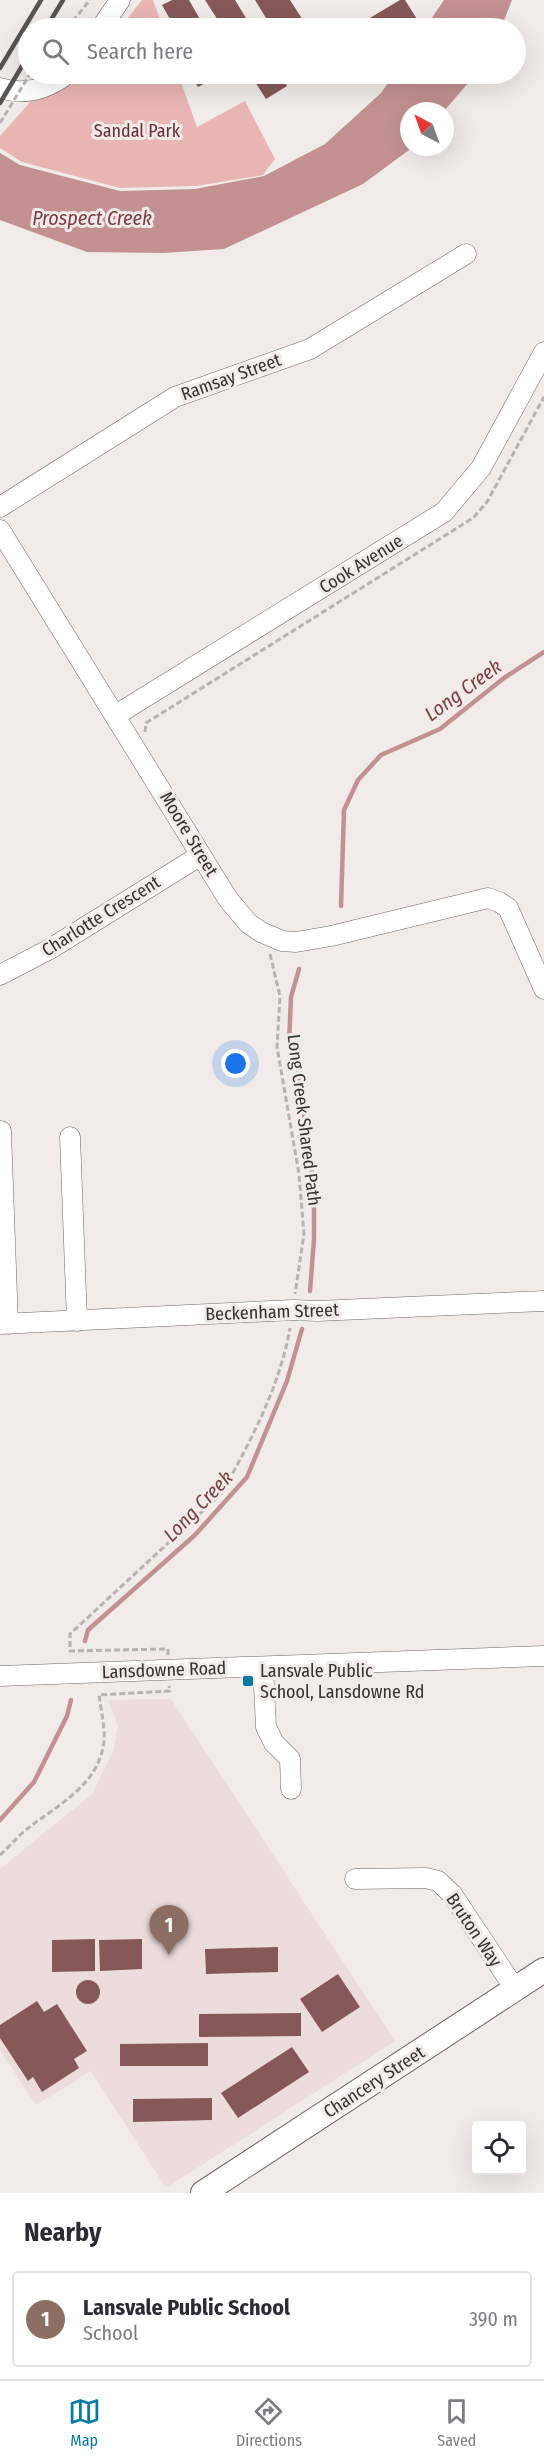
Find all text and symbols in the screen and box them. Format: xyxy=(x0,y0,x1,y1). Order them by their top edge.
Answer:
search box xyxy=(18,18,526,84)
icon: search xyxy=(39,35,72,68)
text: Search here xyxy=(87,38,193,65)
north arrow xyxy=(400,102,454,156)
park label: Sandal Park xyxy=(94,120,181,142)
water label: Prospect Creek xyxy=(32,206,152,230)
street label: Ramsay Street xyxy=(178,349,284,405)
street label: Cook Avenue xyxy=(315,530,407,598)
water label: Long Creek xyxy=(420,654,506,726)
street label: Moore Street xyxy=(155,788,223,880)
street label: Charlotte Crescent xyxy=(38,871,164,961)
street label: Long Creek Shared Path xyxy=(283,1033,325,1207)
your location xyxy=(221,1049,250,1078)
street label: Beckenham Street xyxy=(205,1299,339,1325)
water label: Long Creek xyxy=(158,1465,238,1546)
street label: Lansdowne Road xyxy=(101,1657,227,1683)
place label: Lansvale Public School, Lansdowne Rd xyxy=(260,1660,424,1703)
marker: Lansvale Public School, Lansdowne Rd xyxy=(241,1674,255,1688)
street label: Bruton Way xyxy=(441,1889,507,1971)
pin: 1 xyxy=(150,1906,188,1955)
street label: Chancery Street xyxy=(319,2041,429,2123)
map controls xyxy=(472,2121,526,2175)
button: locate xyxy=(472,2121,526,2175)
text: Nearby xyxy=(24,2217,101,2248)
text: Lansvale Public School xyxy=(83,2294,290,2321)
text: 1 xyxy=(41,2307,50,2331)
text: 390 m xyxy=(469,2307,518,2331)
text: School xyxy=(83,2321,138,2345)
tab: Map xyxy=(68,2395,101,2450)
tab: Directions xyxy=(236,2395,302,2450)
tab: Saved xyxy=(437,2395,476,2450)

